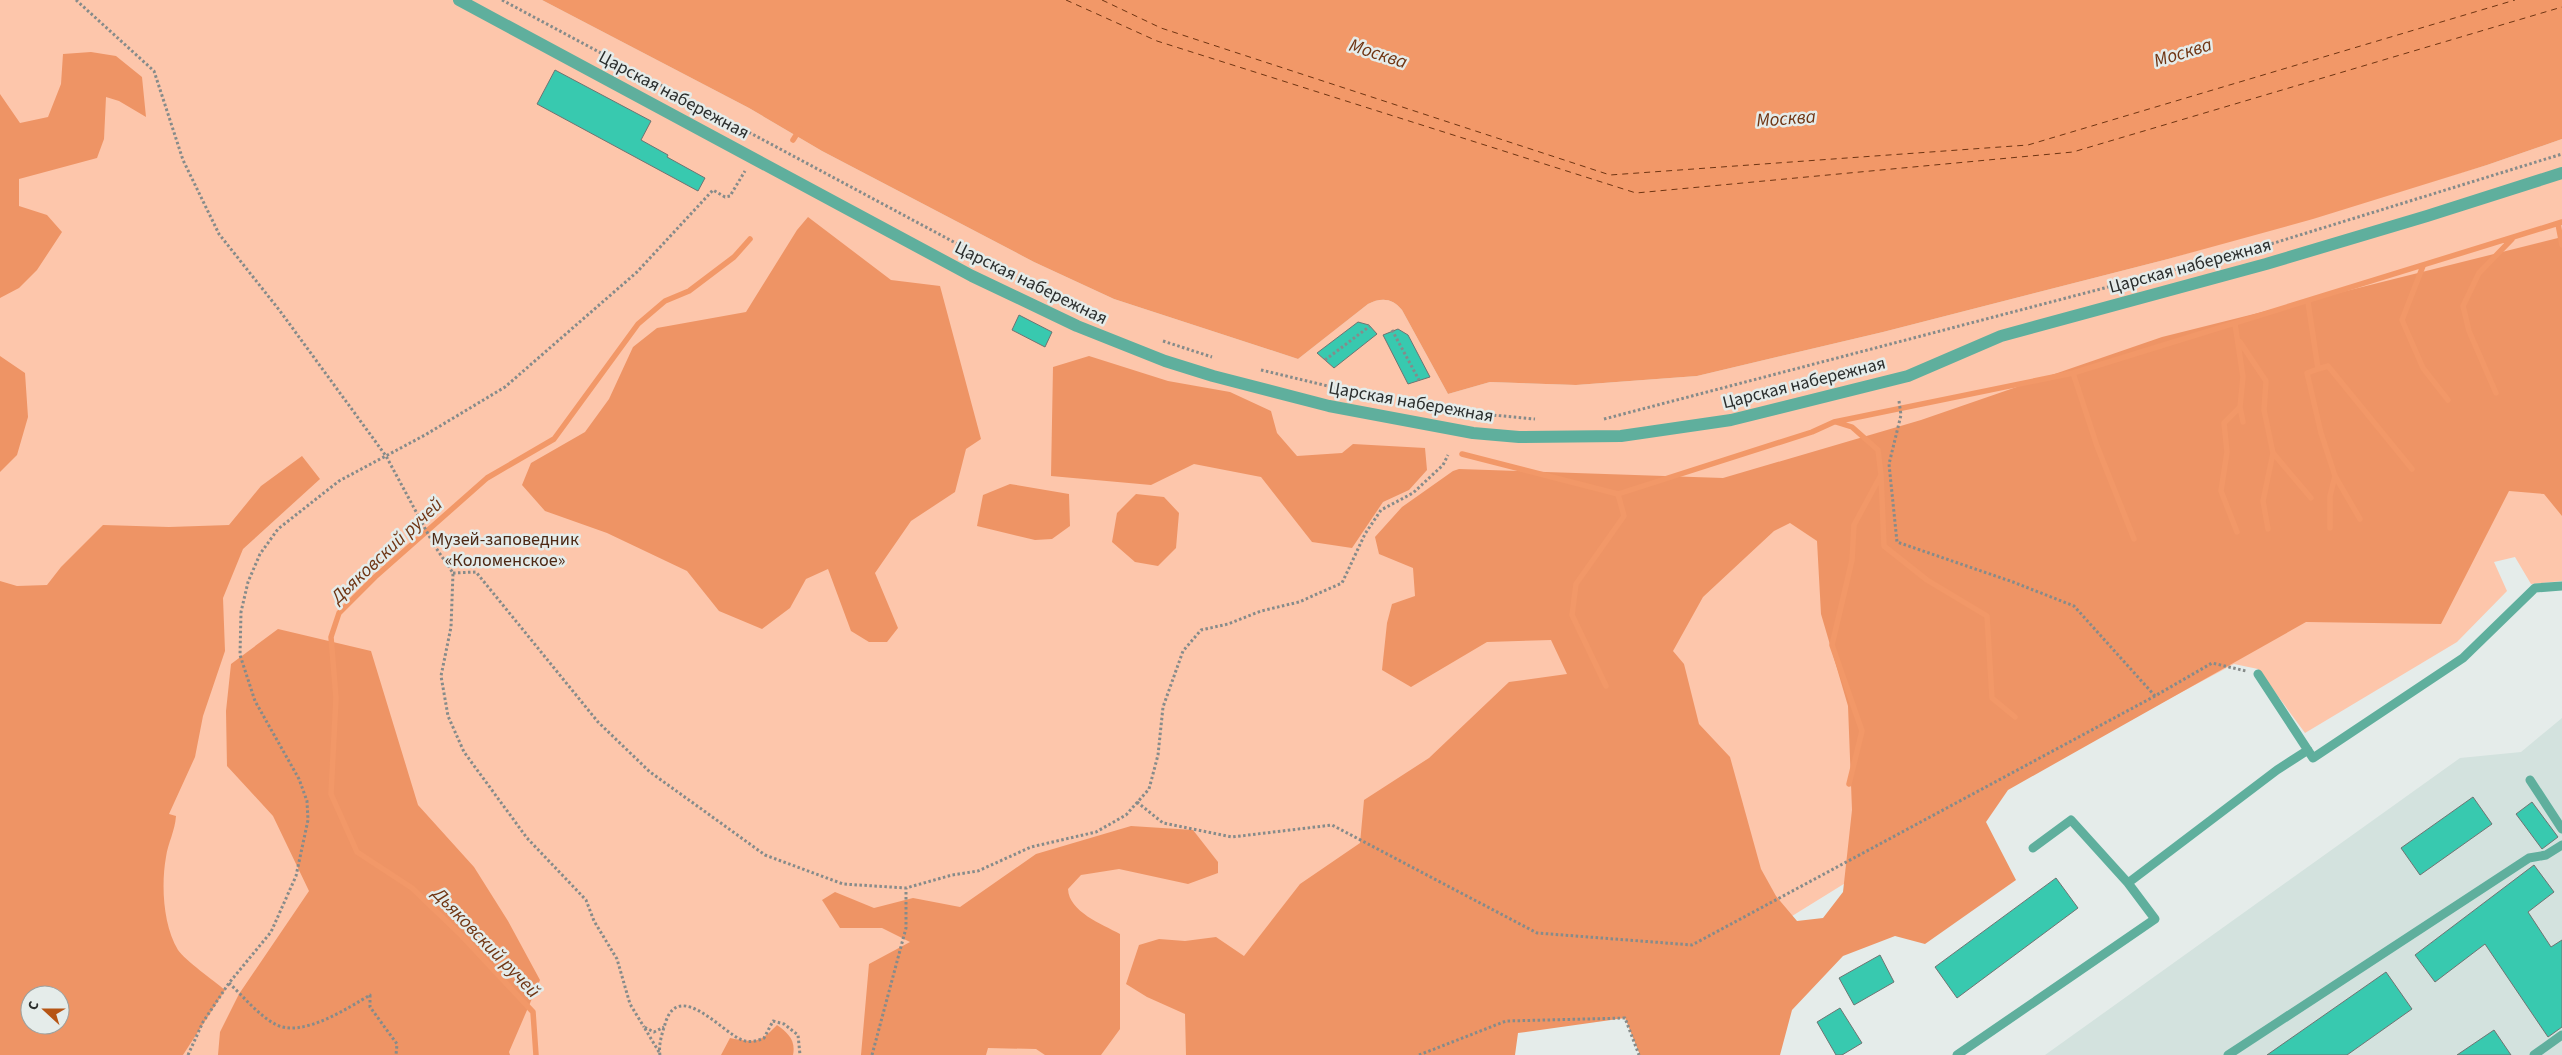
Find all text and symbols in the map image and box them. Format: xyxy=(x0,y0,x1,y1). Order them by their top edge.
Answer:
water label: Москва xyxy=(2151,31,2215,75)
water label: Москва xyxy=(1345,32,1411,76)
street label: Царская набережная xyxy=(594,45,754,145)
water label: Москва xyxy=(1755,103,1817,135)
street label: Царская набережная xyxy=(2106,232,2274,300)
street label: Царская набережная xyxy=(950,235,1112,331)
street label: Царская набережная xyxy=(1720,351,1888,415)
street label: Царская набережная xyxy=(1326,375,1496,429)
water label: Дьяковский ручей xyxy=(324,492,449,611)
park label: Музей-заповедник «Коломенское» xyxy=(431,527,579,573)
water label: Дьяковский ручей xyxy=(425,881,546,1004)
north arrow xyxy=(20,985,70,1035)
text: С xyxy=(23,998,45,1013)

